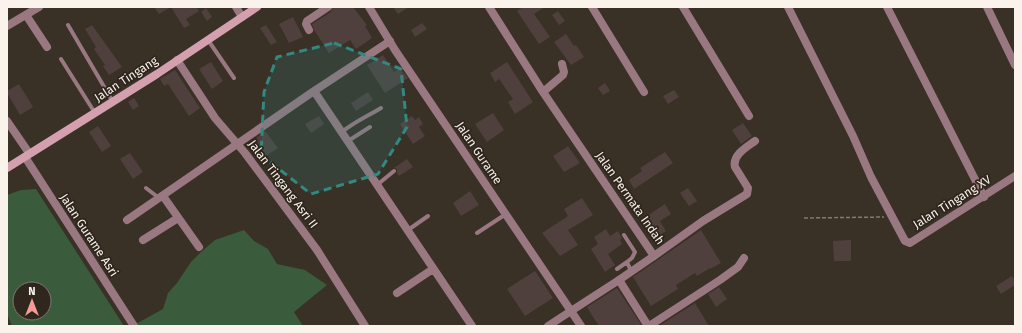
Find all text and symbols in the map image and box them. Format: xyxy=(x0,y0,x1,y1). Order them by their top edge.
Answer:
street label: Jalan Tingang xyxy=(92,53,161,105)
street label: Jalan Gurame xyxy=(453,119,505,187)
street label: Jalan Tingang Asri II xyxy=(245,137,321,231)
street label: Jalan Permata Indah xyxy=(593,149,667,247)
street label: Jalan Tingang XV xyxy=(911,172,994,232)
street label: Jalan Gurame Asri xyxy=(57,191,121,279)
north arrow xyxy=(12,281,52,321)
text: N xyxy=(28,285,36,298)

